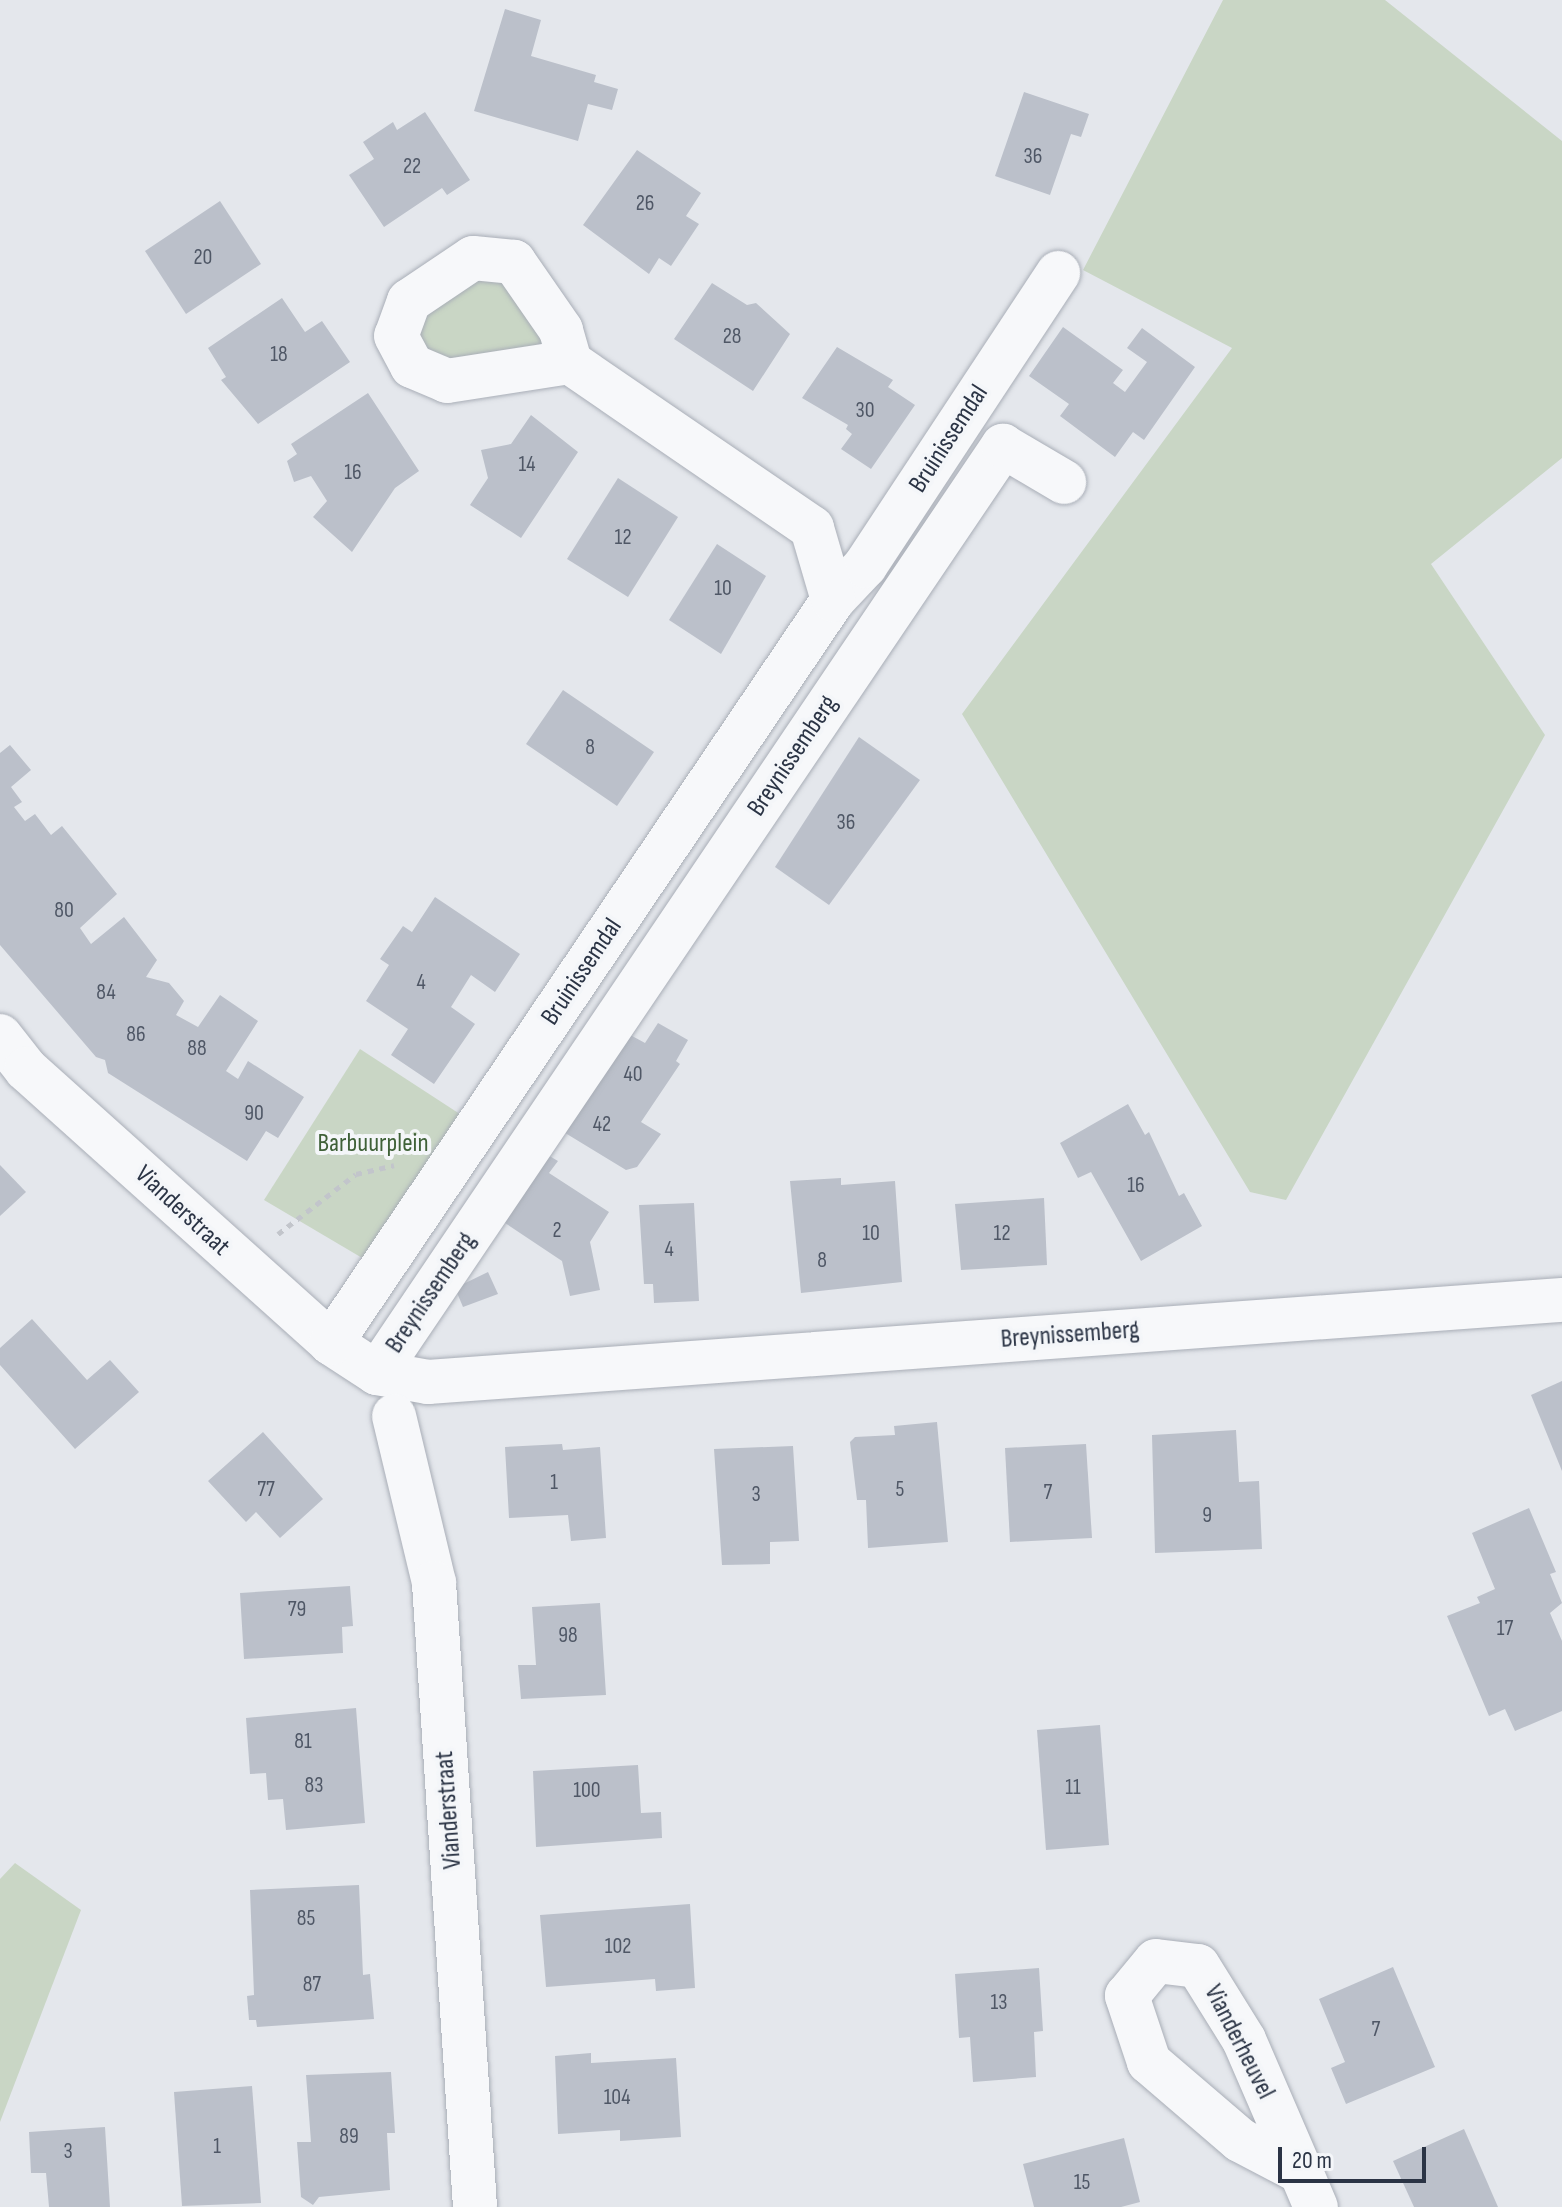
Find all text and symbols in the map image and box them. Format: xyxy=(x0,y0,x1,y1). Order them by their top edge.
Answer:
house number: 36 xyxy=(1024,144,1042,170)
house number: 22 xyxy=(403,154,421,180)
house number: 26 xyxy=(636,191,654,217)
house number: 20 xyxy=(194,245,212,271)
house number: 28 xyxy=(723,324,741,350)
house number: 18 xyxy=(270,342,288,368)
street label: Bruinissemdal xyxy=(903,379,995,499)
house number: 30 xyxy=(855,398,875,424)
house number: 14 xyxy=(519,452,535,478)
house number: 16 xyxy=(344,460,362,486)
house number: 12 xyxy=(614,525,632,551)
house number: 10 xyxy=(714,576,732,602)
street label: Breynissemberg xyxy=(741,690,845,822)
house number: 8 xyxy=(585,735,595,761)
house number: 36 xyxy=(837,810,855,836)
house number: 80 xyxy=(54,898,74,924)
street label: Bruinissemdal xyxy=(535,913,629,1031)
house number: 4 xyxy=(416,970,426,996)
house number: 84 xyxy=(96,980,116,1006)
house number: 86 xyxy=(126,1022,146,1048)
house number: 88 xyxy=(187,1036,207,1062)
house number: 40 xyxy=(623,1062,643,1088)
house number: 90 xyxy=(244,1101,264,1127)
house number: 42 xyxy=(593,1112,611,1138)
park label: Barbuurplein xyxy=(317,1128,429,1160)
street label: Vianderstraat xyxy=(128,1159,236,1263)
house number: 16 xyxy=(1127,1173,1145,1199)
house number: 2 xyxy=(552,1218,562,1244)
house number: 10 xyxy=(862,1221,880,1247)
house number: 12 xyxy=(993,1221,1011,1247)
street label: Breynissemberg xyxy=(379,1227,483,1359)
house number: 4 xyxy=(664,1237,674,1263)
house number: 8 xyxy=(817,1248,827,1274)
street label: Breynissemberg xyxy=(1000,1315,1140,1355)
house number: 1 xyxy=(550,1470,558,1496)
house number: 77 xyxy=(257,1477,275,1503)
house number: 5 xyxy=(896,1477,904,1503)
house number: 7 xyxy=(1044,1480,1052,1506)
house number: 3 xyxy=(751,1482,761,1508)
house number: 9 xyxy=(1202,1503,1212,1529)
house number: 79 xyxy=(288,1597,306,1623)
house number: 17 xyxy=(1497,1616,1513,1642)
house number: 98 xyxy=(558,1623,578,1649)
house number: 81 xyxy=(294,1729,312,1755)
street label: Vianderstraat xyxy=(429,1750,469,1870)
house number: 83 xyxy=(305,1773,323,1799)
house number: 11 xyxy=(1065,1775,1081,1801)
house number: 100 xyxy=(573,1778,601,1804)
house number: 85 xyxy=(297,1906,315,1932)
house number: 102 xyxy=(605,1934,631,1960)
house number: 87 xyxy=(303,1972,321,1998)
street label: Vianderheuvel xyxy=(1197,1980,1281,2104)
house number: 13 xyxy=(991,1990,1007,2016)
house number: 7 xyxy=(1372,2017,1380,2043)
house number: 104 xyxy=(604,2085,630,2111)
house number: 89 xyxy=(339,2124,359,2150)
scale bar xyxy=(1282,2131,1430,2181)
house number: 1 xyxy=(213,2134,221,2160)
house number: 3 xyxy=(63,2139,73,2165)
text: 20 m xyxy=(1292,2146,1332,2175)
house number: 15 xyxy=(1074,2170,1090,2196)

